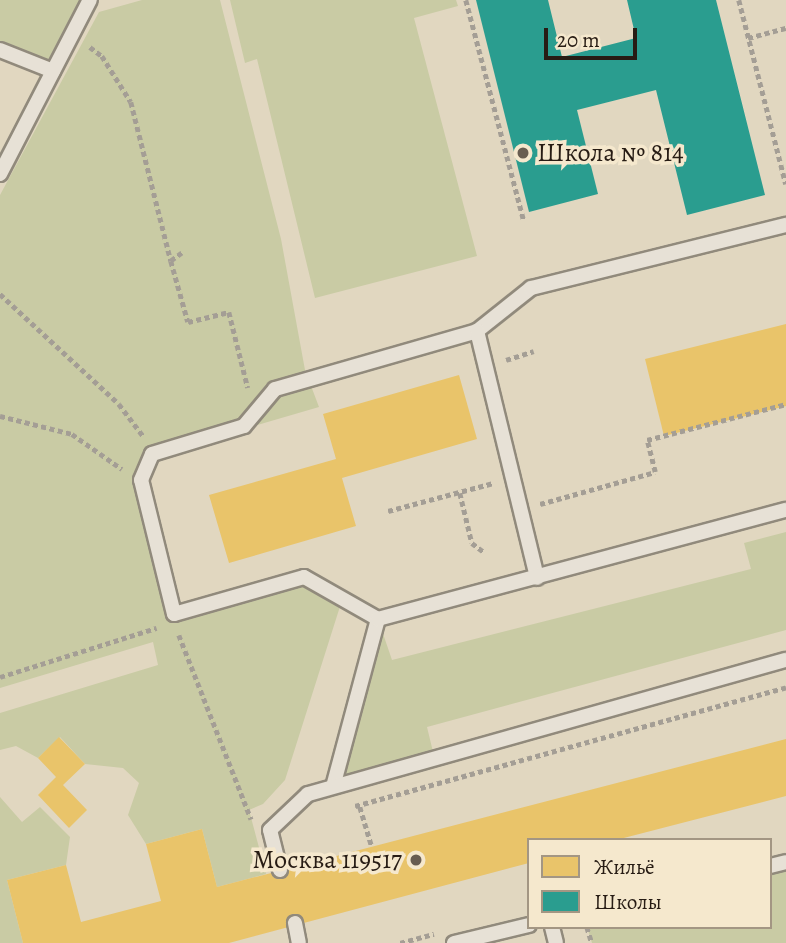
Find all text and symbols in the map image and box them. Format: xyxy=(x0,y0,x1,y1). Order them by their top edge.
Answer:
scale bar xyxy=(548,14,641,58)
text: 20 m xyxy=(557,26,600,54)
place label: Школа № 814 xyxy=(537,137,684,169)
marker: Школа № 814 xyxy=(515,145,531,161)
legend xyxy=(527,838,772,929)
place label: Москва 119517 xyxy=(253,844,402,876)
marker: Москва 119517 xyxy=(408,852,424,868)
text: Жильё xyxy=(594,853,655,881)
text: Школы xyxy=(594,888,662,916)

